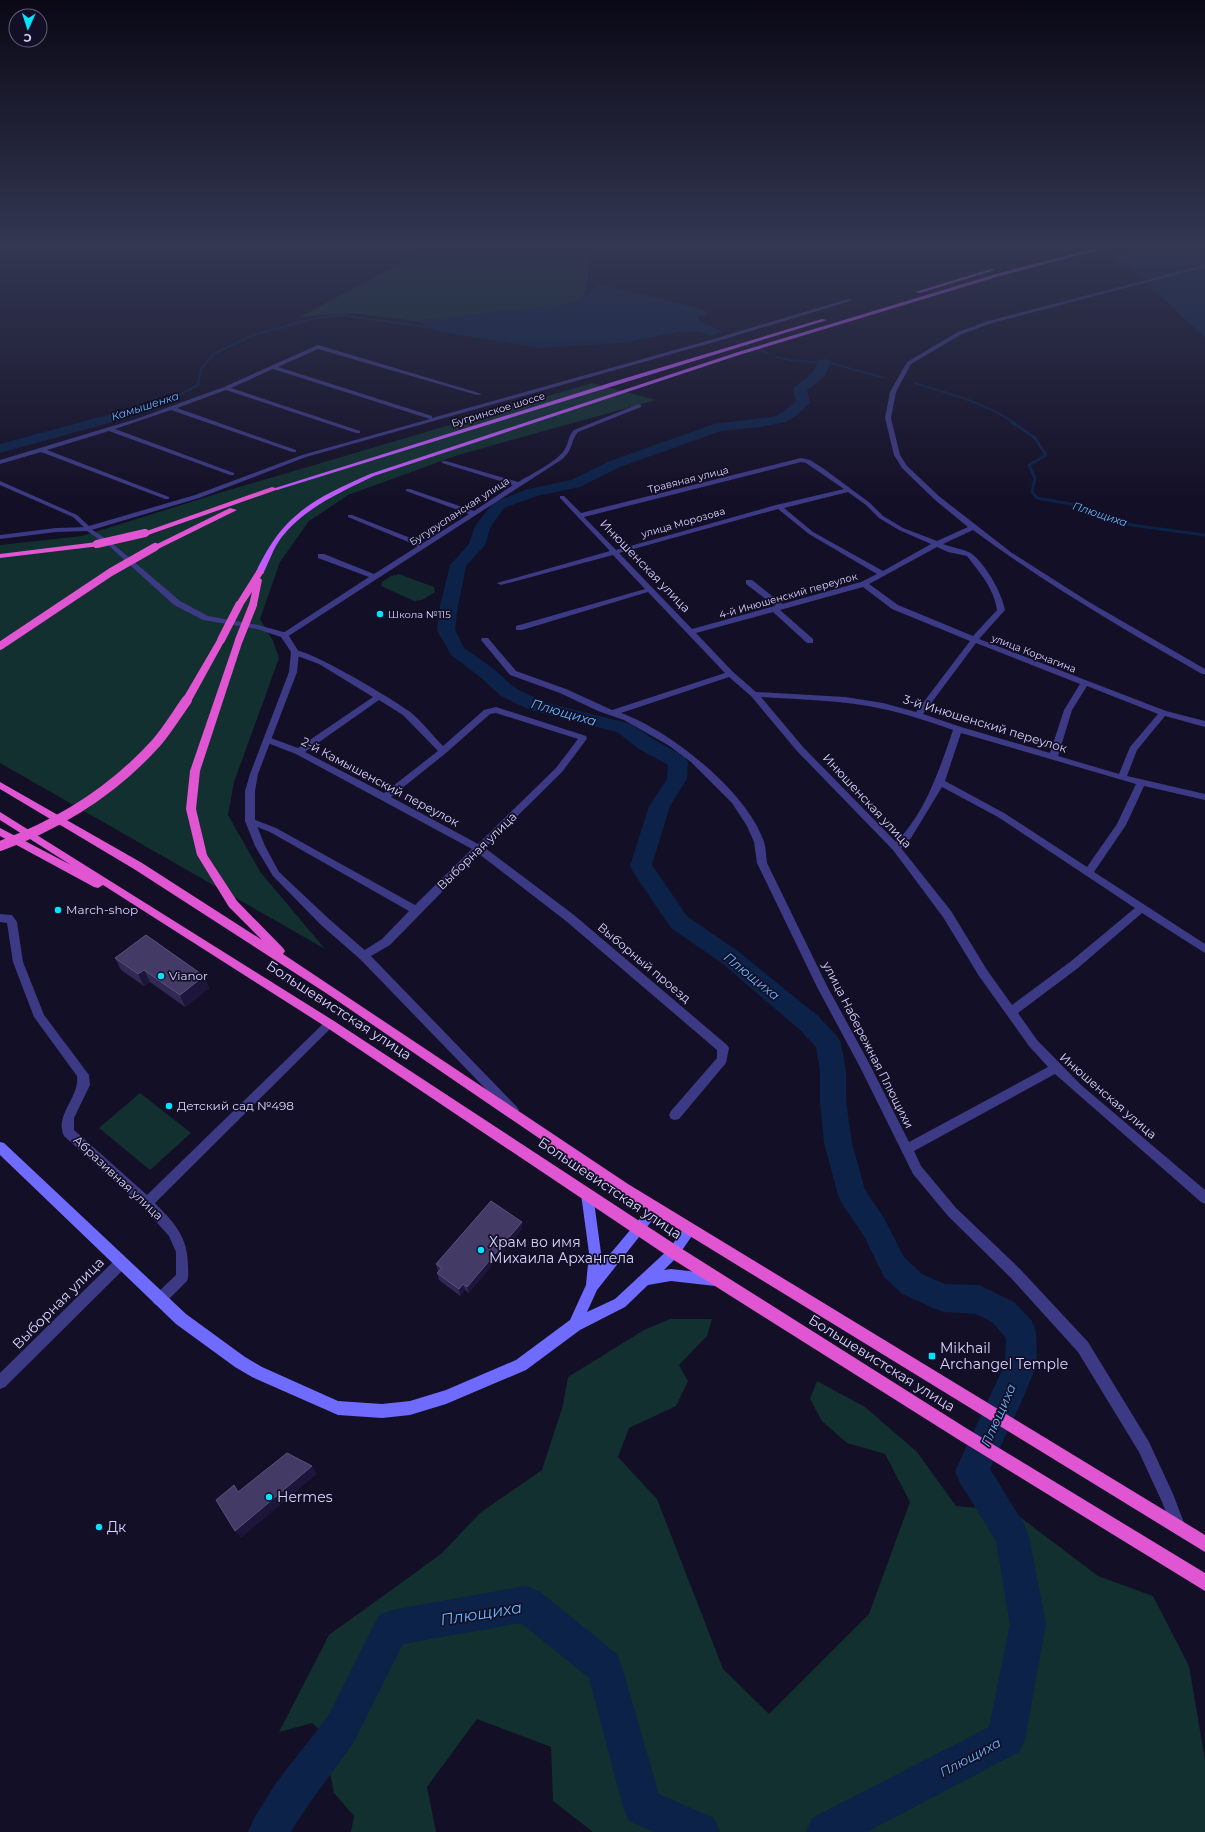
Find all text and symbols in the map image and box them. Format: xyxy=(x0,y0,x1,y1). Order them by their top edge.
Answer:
north arrow xyxy=(8,8,48,48)
text: С xyxy=(23,31,32,45)
water label: Камышенка xyxy=(109,388,181,424)
street label: Бугринское шоссе xyxy=(450,389,547,430)
street label: Травяная улица xyxy=(646,463,730,496)
street label: Бугурусланская улица xyxy=(407,474,512,549)
water label: Плющиха xyxy=(1071,499,1130,530)
street label: улица Морозова xyxy=(639,504,727,541)
street label: Инюшенская улица xyxy=(597,516,694,615)
street label: 4-й Инюшенский переулок xyxy=(717,569,859,621)
place label: Школа №115 xyxy=(388,608,451,621)
marker: Школа №115 xyxy=(375,609,385,619)
street label: улица Корчагина xyxy=(989,631,1078,676)
street label: 3-й Инюшенский переулок xyxy=(901,691,1069,756)
water label: Плющиха xyxy=(530,695,599,729)
street label: 2-й Камышенский переулок xyxy=(299,734,462,830)
street label: Инюшенская улица xyxy=(820,750,915,851)
street label: Выборная улица xyxy=(434,809,520,893)
place label: March-shop xyxy=(66,902,138,917)
marker: March-shop xyxy=(53,905,63,915)
street label: Выборный проезд xyxy=(595,919,694,1006)
water label: Плющиха xyxy=(721,949,783,1003)
street label: Большевистская улица xyxy=(263,956,415,1064)
street label: улица Набережная Плющихи xyxy=(819,958,917,1131)
place label: Vianor xyxy=(169,968,208,983)
marker: Vianor xyxy=(156,971,166,981)
street label: Инюшенская улица xyxy=(1057,1049,1160,1142)
place label: Детский сад №498 xyxy=(177,1098,294,1113)
marker: Детский сад №498 xyxy=(164,1101,174,1111)
street label: Абразивная улица xyxy=(70,1132,166,1223)
street label: Большевистская улица xyxy=(535,1133,685,1243)
place label: Храм во имя Михаила Архангела xyxy=(489,1233,634,1267)
marker: Храм во имя Михаила Архангела xyxy=(476,1245,486,1255)
street label: Выборная улица xyxy=(8,1253,108,1353)
street label: Большевистская улица xyxy=(805,1310,959,1416)
place label: Mikhail Archangel Temple xyxy=(940,1339,1068,1373)
marker: Mikhail Archangel Temple xyxy=(927,1351,937,1361)
water label: Плющиха xyxy=(977,1381,1019,1449)
place label: Hermes xyxy=(277,1488,333,1506)
marker: Hermes xyxy=(264,1492,274,1502)
place label: Дк xyxy=(107,1518,126,1536)
marker: Дк xyxy=(94,1522,104,1532)
water label: Плющиха xyxy=(439,1598,523,1629)
water label: Плющиха xyxy=(937,1734,1003,1780)

